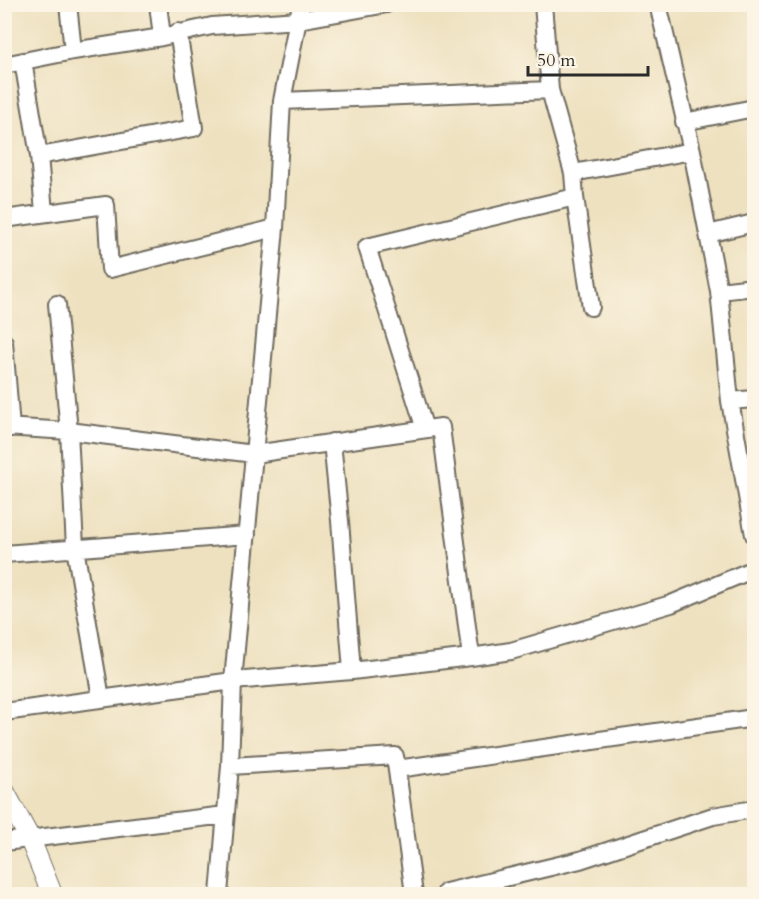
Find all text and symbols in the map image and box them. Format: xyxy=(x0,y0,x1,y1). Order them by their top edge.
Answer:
scale bar xyxy=(528,39,648,77)
text: 50 m xyxy=(537,48,576,73)

